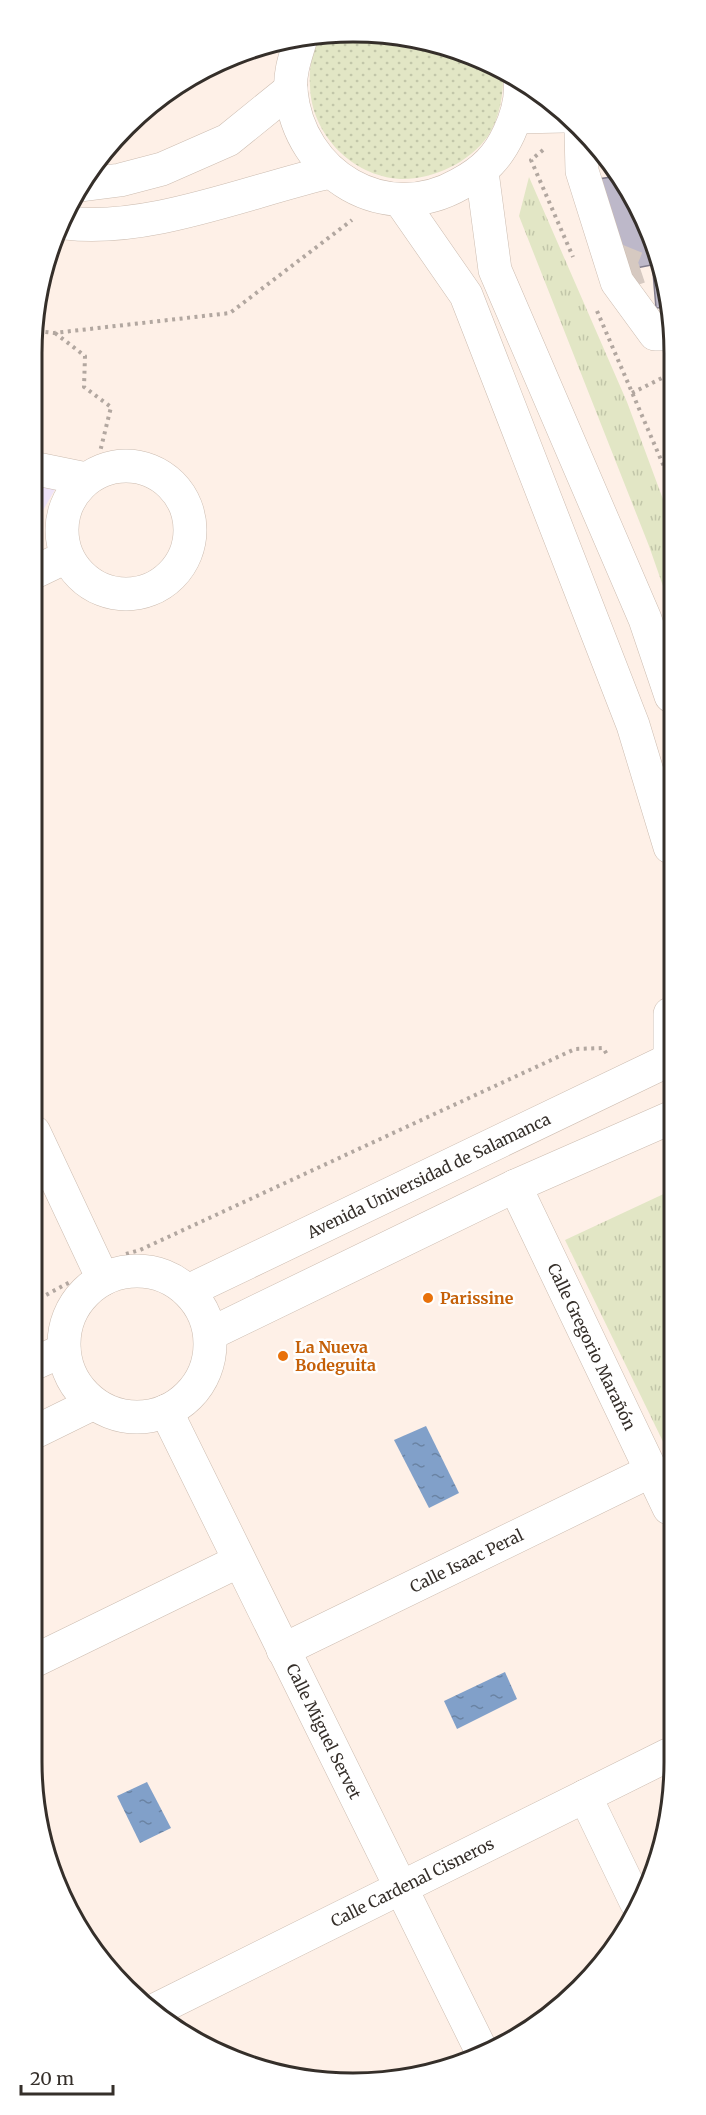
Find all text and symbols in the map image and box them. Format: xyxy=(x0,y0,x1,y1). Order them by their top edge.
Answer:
street label: Avenida Universidad de Salamanca xyxy=(303,1108,554,1243)
street label: Calle Gregorio Marañón xyxy=(543,1260,640,1434)
place label: Parissine xyxy=(440,1288,514,1308)
marker: Parissine xyxy=(421,1291,435,1305)
place label: La Nueva Bodeguita xyxy=(295,1337,376,1375)
marker: La Nueva Bodeguita xyxy=(276,1349,290,1363)
street label: Calle Isaac Peral xyxy=(407,1525,526,1597)
street label: Calle Miguel Servet xyxy=(282,1660,366,1803)
street label: Calle Cardenal Cisneros xyxy=(327,1833,497,1931)
scale bar xyxy=(21,2058,112,2096)
text: 20 m xyxy=(30,2067,74,2090)

